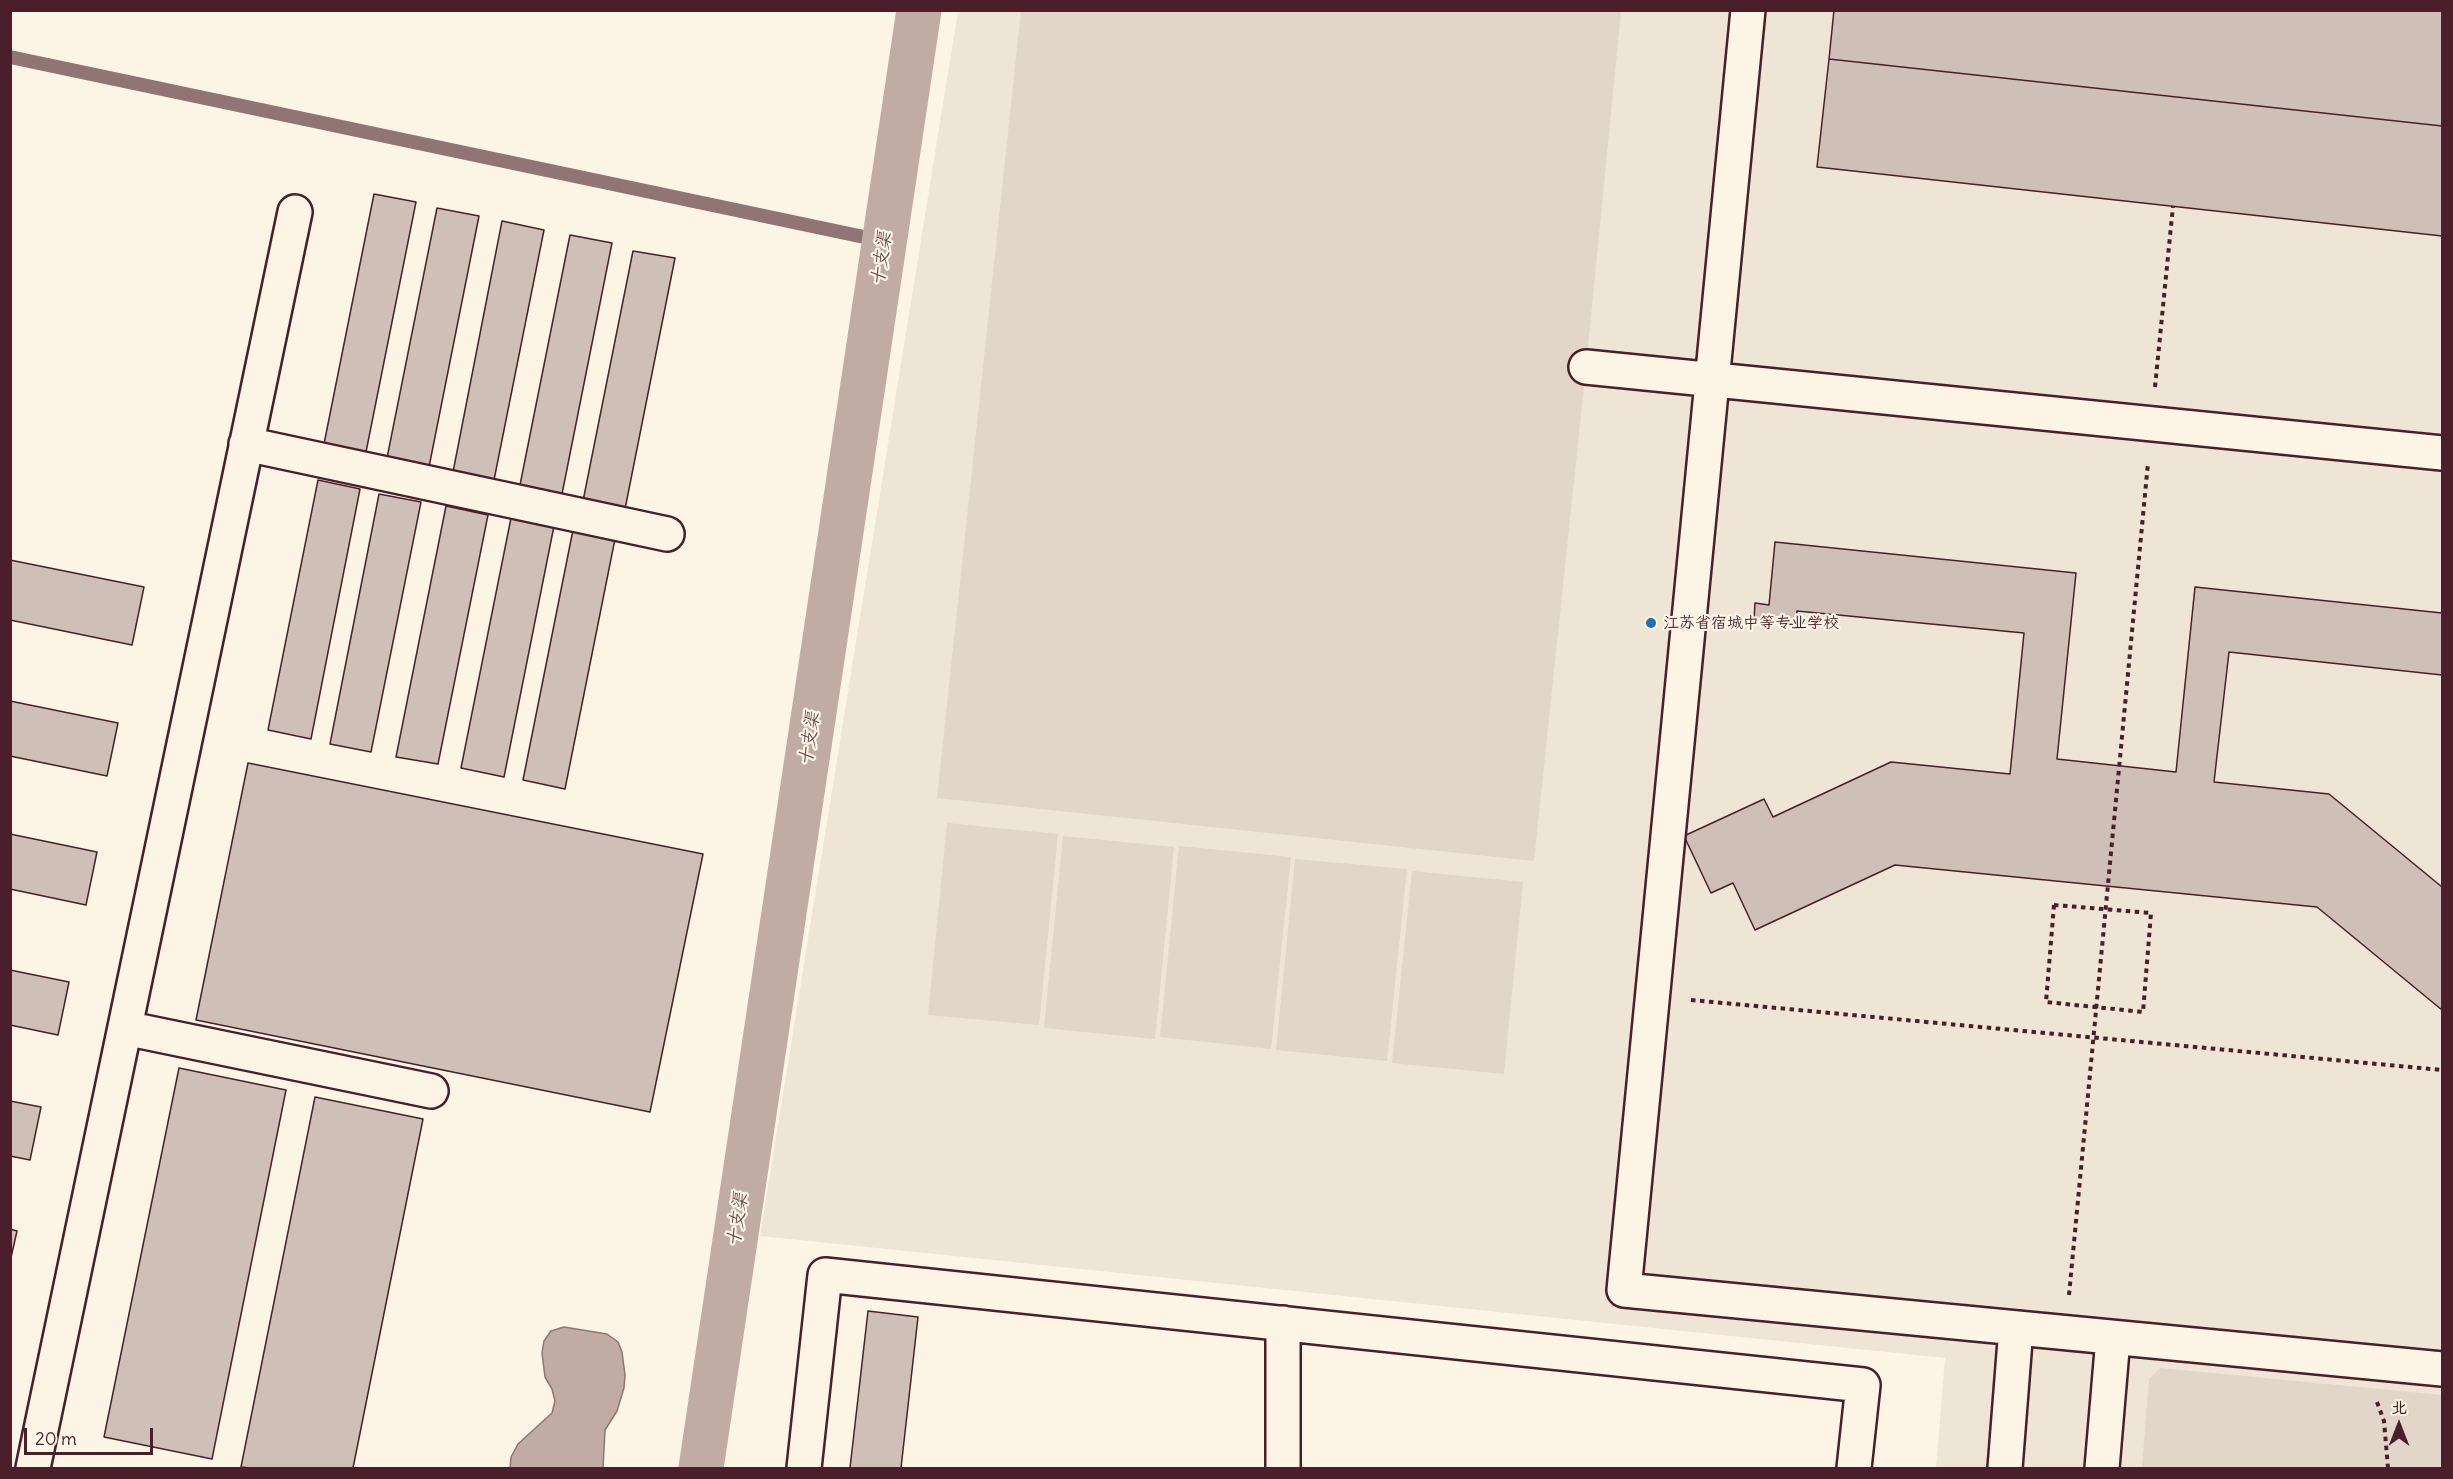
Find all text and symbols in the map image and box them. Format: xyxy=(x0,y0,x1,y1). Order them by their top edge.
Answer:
water label: 十支渠 xyxy=(868,231,896,287)
place label: 江苏省宿城中等专业学校 xyxy=(1663,613,1839,633)
marker: 江苏省宿城中等专业学校 xyxy=(1644,616,1658,630)
water label: 十支渠 xyxy=(796,711,824,767)
water label: 十支渠 xyxy=(724,1192,752,1248)
north arrow xyxy=(2369,1395,2429,1455)
text: 北 xyxy=(2391,1397,2407,1417)
scale bar xyxy=(27,1416,156,1454)
text: 20 m xyxy=(35,1427,77,1450)

